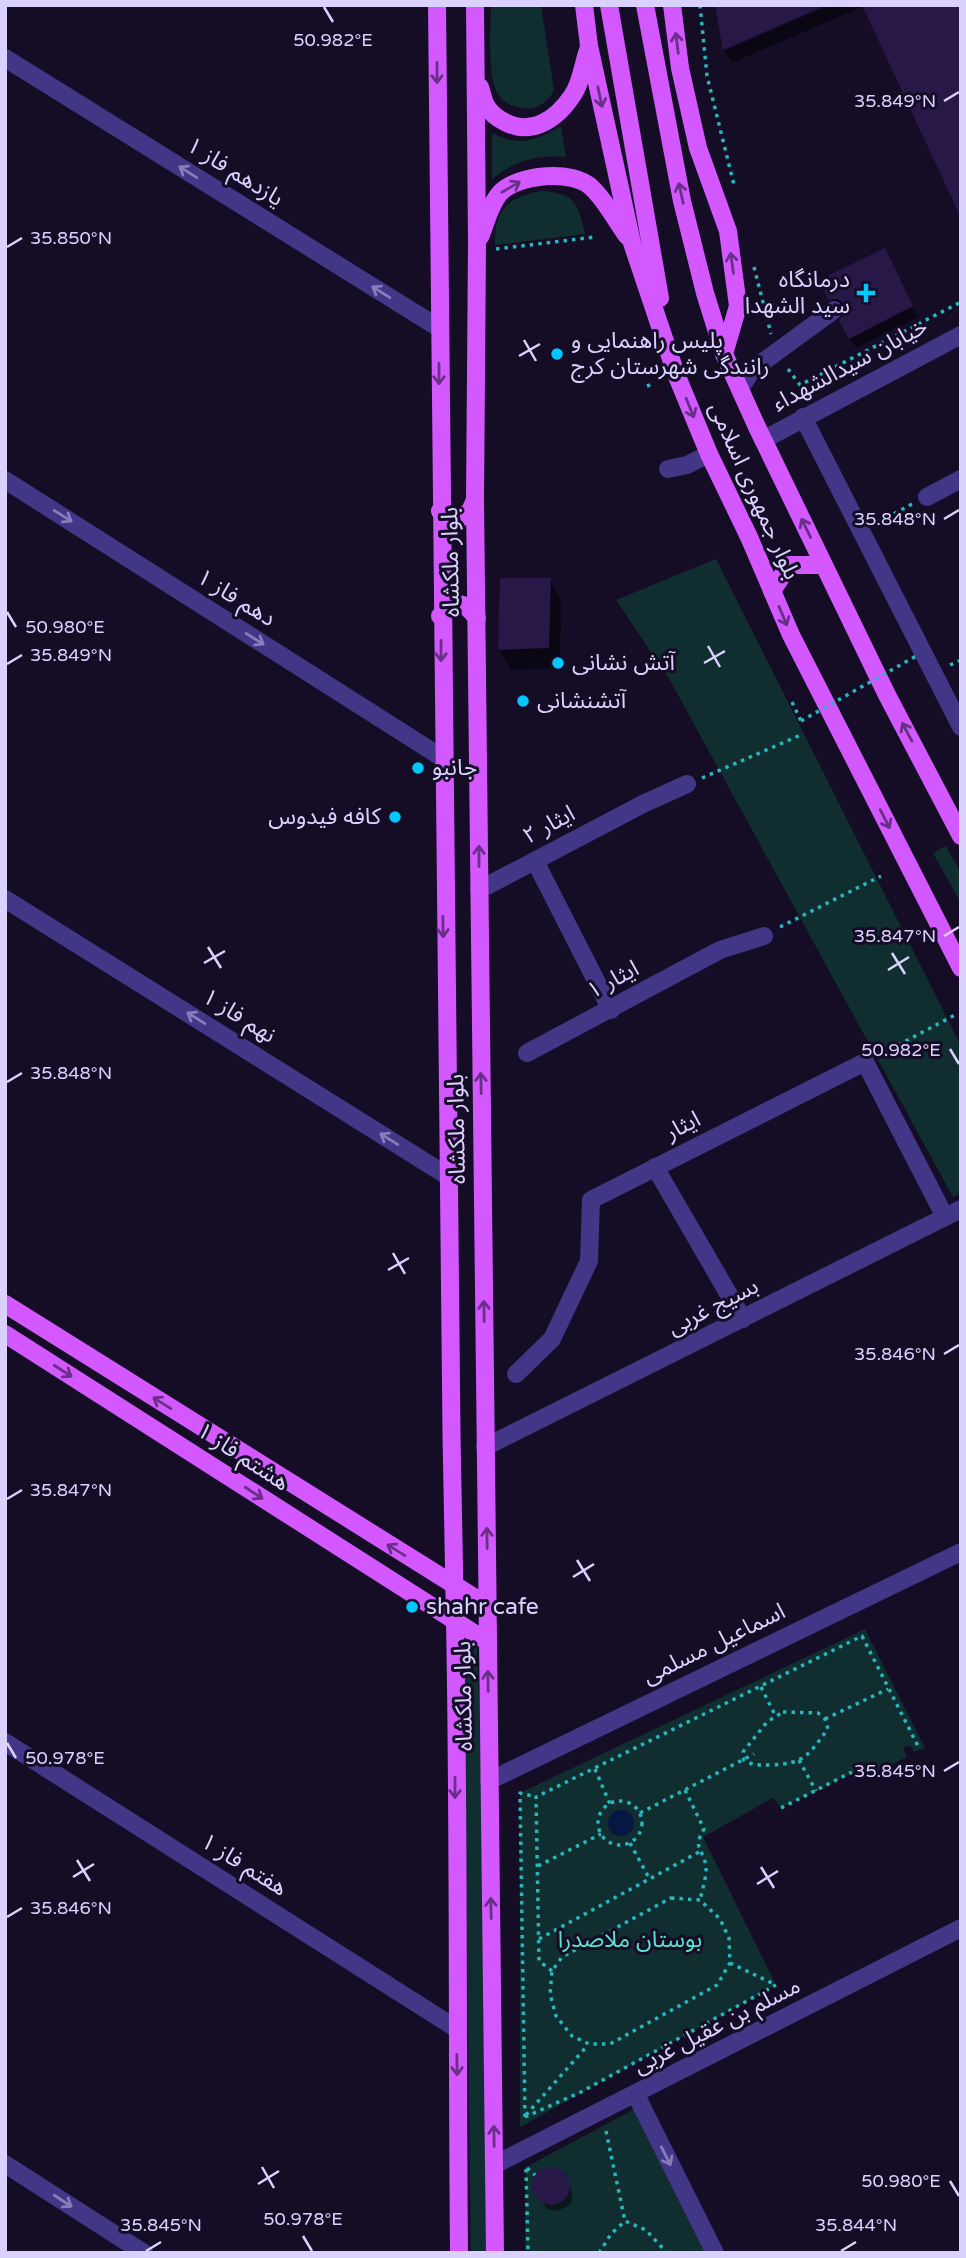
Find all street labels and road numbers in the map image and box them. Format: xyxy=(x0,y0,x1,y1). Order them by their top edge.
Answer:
street label: یازدهم فاز ۱ xyxy=(180,131,289,214)
street label: خیابان سیدالشهداء xyxy=(767,312,933,418)
street label: بلوار جمهوری اسلامی xyxy=(702,398,806,584)
street label: بلوار ملکشاه xyxy=(436,507,466,617)
street label: دهم فاز ۱ xyxy=(190,563,281,635)
street label: ایثار ۲ xyxy=(518,800,580,850)
street label: ایثار ۱ xyxy=(582,955,644,1005)
street label: نهم فاز ۱ xyxy=(196,983,281,1051)
street label: بلوار ملکشاه xyxy=(442,1074,472,1184)
street label: ایثار xyxy=(660,1105,705,1147)
street label: بسیج غربی xyxy=(663,1272,764,1344)
street label: هشتم فاز ۱ xyxy=(190,1417,295,1499)
street label: اسماعیل مسلمی xyxy=(638,1597,790,1691)
street label: بلوار ملکشاه xyxy=(449,1641,479,1751)
street label: هفتم فاز ۱ xyxy=(195,1828,292,1904)
street label: مسلم بن عقیل غربی xyxy=(629,1972,806,2082)

